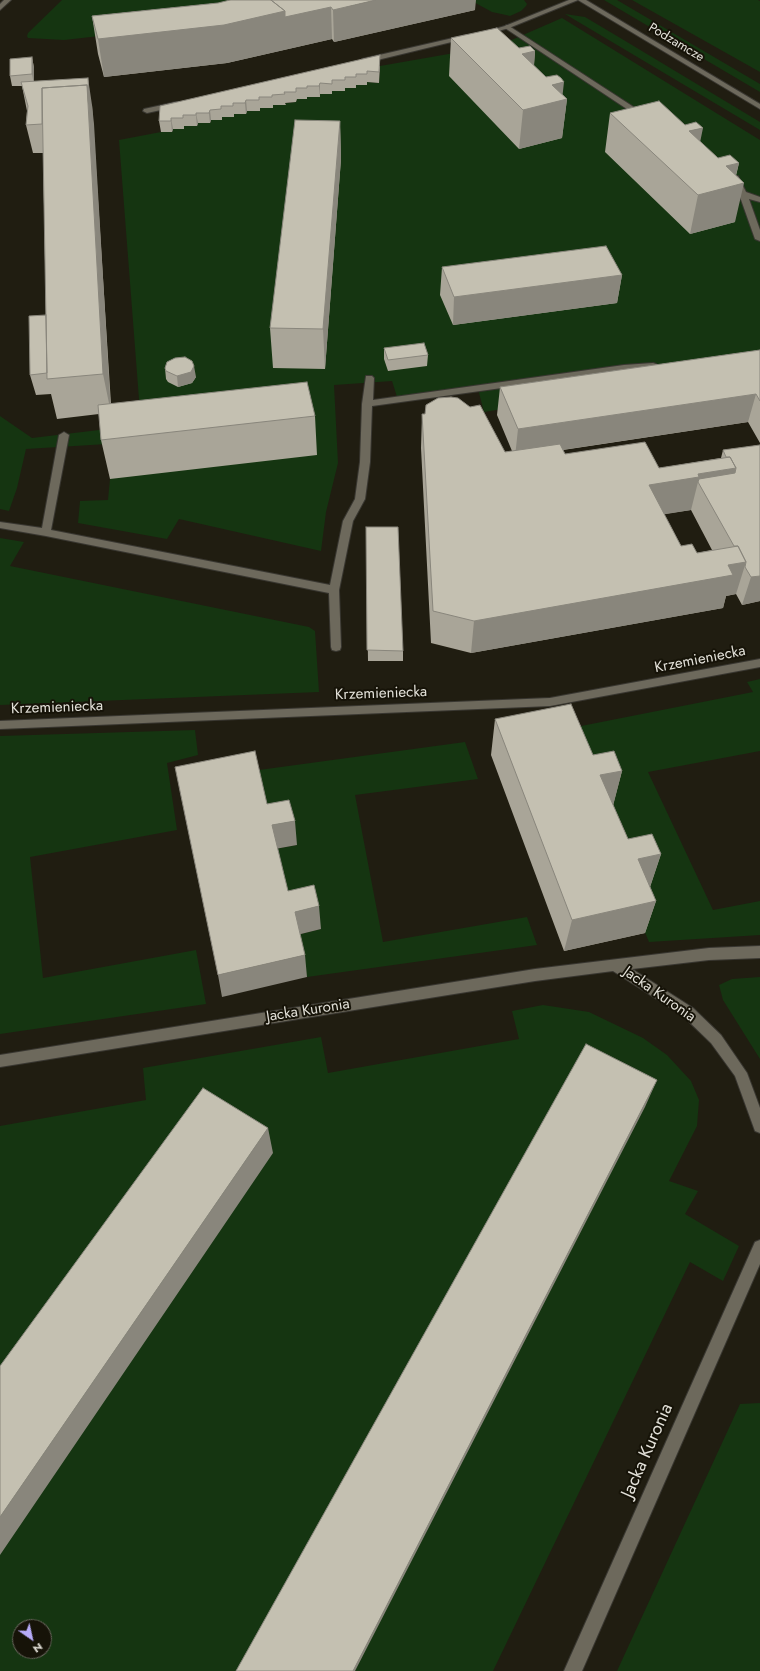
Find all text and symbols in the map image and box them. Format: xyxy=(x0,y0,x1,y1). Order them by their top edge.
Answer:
street label: Podzamcze xyxy=(645,20,707,66)
street label: Krzemieniecka xyxy=(653,642,747,678)
street label: Krzemieniecka xyxy=(335,683,427,705)
street label: Krzemieniecka xyxy=(11,697,103,719)
street label: Jacka Kuronia xyxy=(619,963,699,1027)
street label: Jacka Kuronia xyxy=(265,996,351,1026)
street label: Jacka Kuronia xyxy=(618,1400,678,1502)
north arrow xyxy=(12,1619,52,1659)
text: N xyxy=(30,1639,46,1657)

